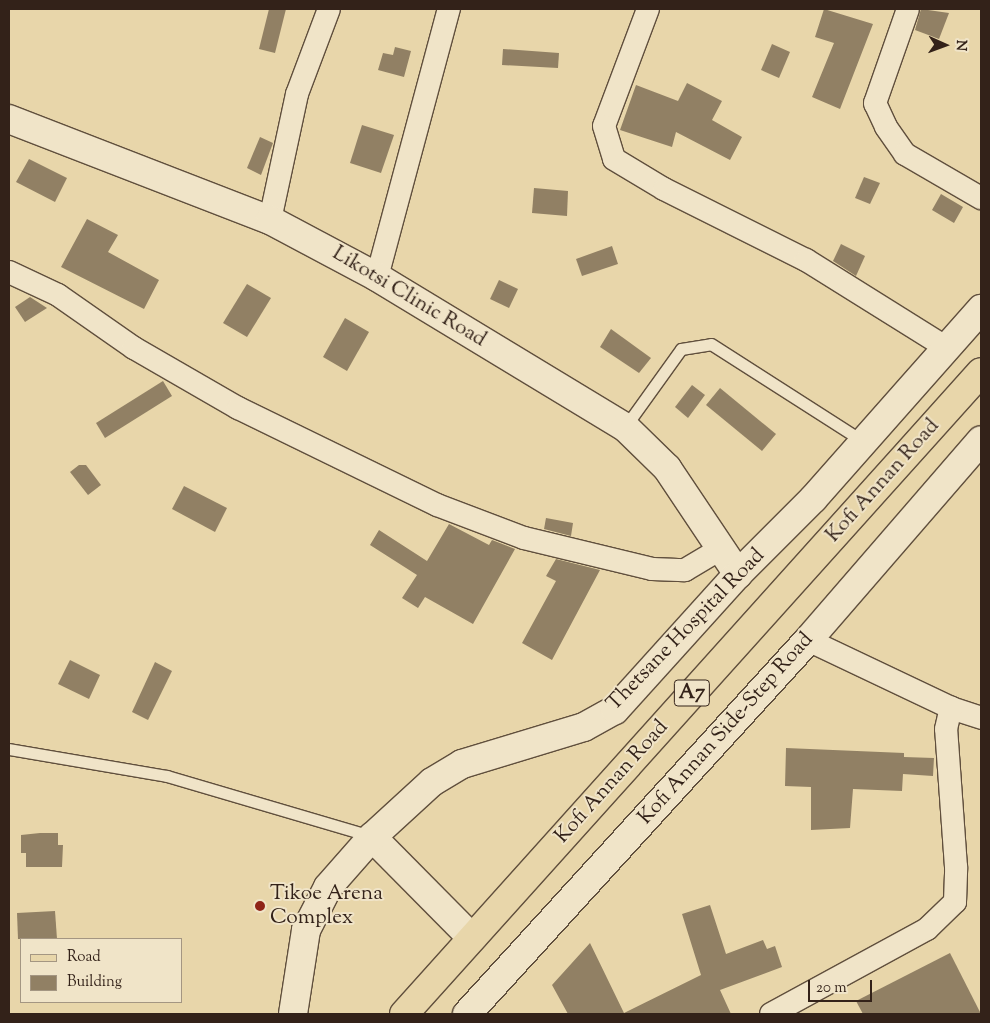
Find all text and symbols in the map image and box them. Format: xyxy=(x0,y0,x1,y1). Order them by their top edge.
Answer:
north arrow xyxy=(920,20,970,70)
text: N xyxy=(950,40,970,51)
street label: Likotsi Clinic Road xyxy=(327,241,491,353)
street label: Kofi Annan Road xyxy=(821,414,945,548)
street label: Thetsane Hospital Road xyxy=(602,543,770,717)
street label: Kofi Annan Side-Step Road xyxy=(633,628,819,830)
road number: A7 xyxy=(673,676,711,710)
street label: Kofi Annan Road xyxy=(550,715,674,849)
place label: Tikoe Arena Complex xyxy=(270,881,383,931)
marker: Tikoe Arena Complex xyxy=(254,900,266,912)
legend xyxy=(20,938,182,1003)
text: Road xyxy=(67,947,101,968)
scale bar xyxy=(810,970,874,1002)
text: Building xyxy=(67,972,122,993)
text: 20 m xyxy=(816,978,847,999)

